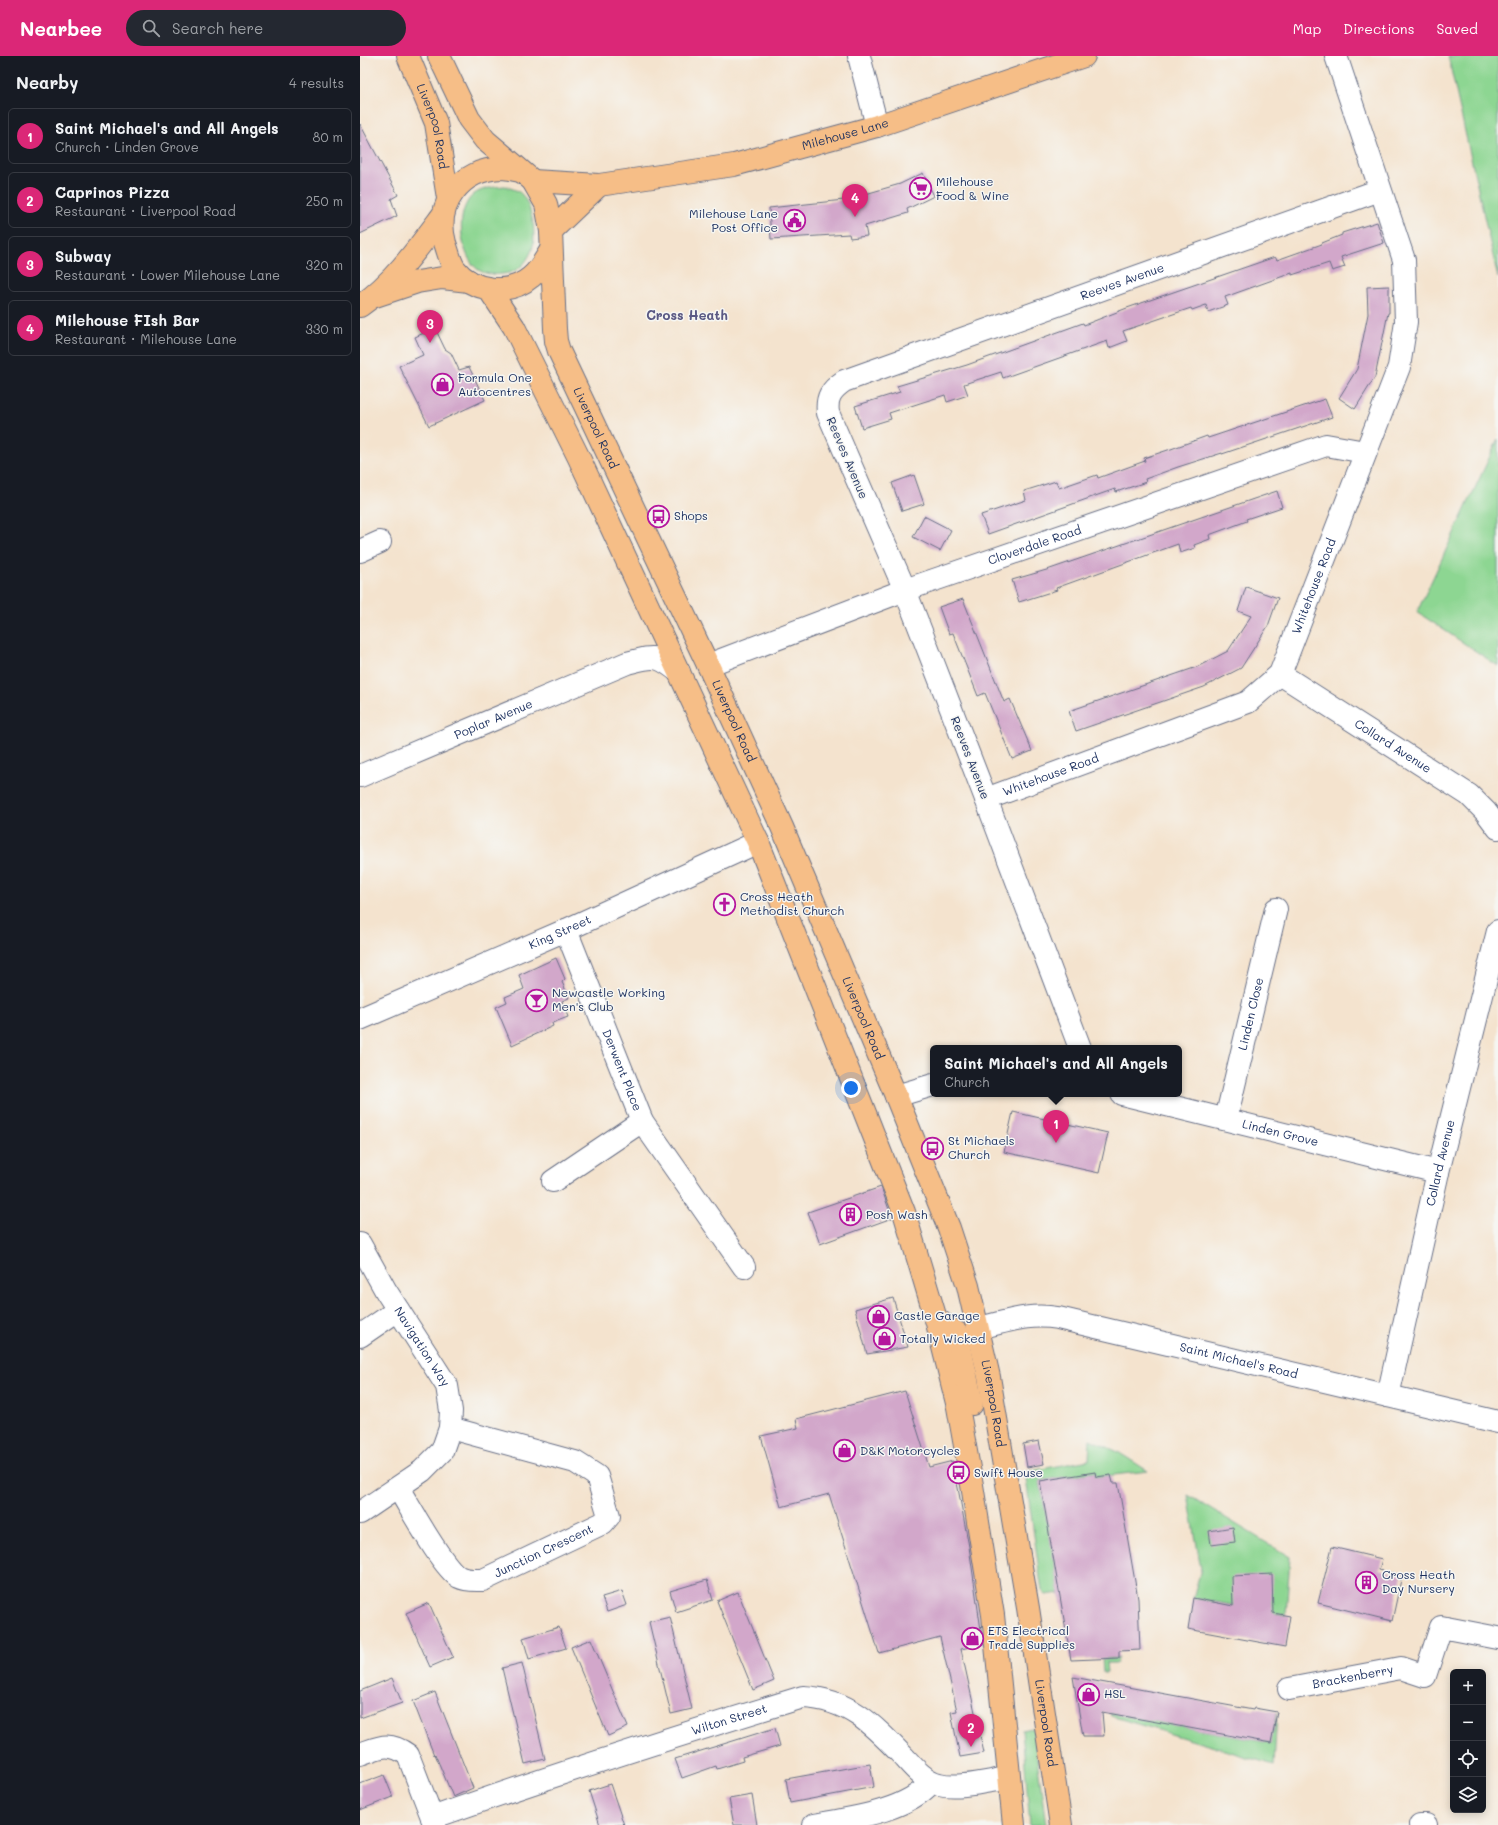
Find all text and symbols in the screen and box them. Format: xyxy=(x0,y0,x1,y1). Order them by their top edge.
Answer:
search box xyxy=(126,10,406,46)
text: Nearbee xyxy=(20,16,102,41)
icon: search xyxy=(140,17,162,39)
text: Search here xyxy=(172,18,263,38)
text: Map xyxy=(1293,19,1321,38)
text: Directions xyxy=(1343,19,1414,38)
text: Saved xyxy=(1436,19,1478,38)
text: Nearby xyxy=(16,71,78,93)
text: 4 results xyxy=(289,74,344,91)
street label: Liverpool Road xyxy=(413,81,452,170)
street label: Milehouse Lane xyxy=(800,114,890,153)
text: Saint Michael's and All Angels xyxy=(55,118,279,138)
text: 1 xyxy=(27,128,33,145)
text: 80 m xyxy=(313,128,343,145)
text: Church · Linden Grove xyxy=(55,138,199,155)
place label: Milehouse Food & Wine xyxy=(936,173,1009,203)
supermarket icon: Milehouse Food & Wine xyxy=(907,176,933,202)
text: Caprinos Pizza xyxy=(55,182,170,202)
pin: 4 xyxy=(842,184,868,217)
text: 2 xyxy=(26,192,34,209)
text: 250 m xyxy=(306,192,343,209)
text: Restaurant · Liverpool Road xyxy=(55,202,236,219)
place label: Milehouse Lane Post Office xyxy=(689,205,778,235)
public building icon: Milehouse Lane Post Office xyxy=(781,208,807,234)
text: Subway xyxy=(55,246,111,266)
text: 3 xyxy=(26,256,34,273)
text: 320 m xyxy=(306,256,343,273)
street label: Reeves Avenue xyxy=(1078,259,1166,303)
text: Restaurant · Lower Milehouse Lane xyxy=(55,266,280,283)
district label: Cross Heath xyxy=(646,306,728,323)
text: Milehouse FIsh Bar xyxy=(55,310,200,330)
pin: 3 xyxy=(417,310,443,343)
text: 4 xyxy=(26,320,34,337)
text: 330 m xyxy=(305,320,343,337)
text: Restaurant · Milehouse Lane xyxy=(55,330,237,347)
place label: Formula One Autocentres xyxy=(458,369,532,399)
shop icon: Formula One Autocentres xyxy=(430,372,456,398)
street label: Liverpool Road xyxy=(570,384,623,471)
street label: Reeves Avenue xyxy=(823,414,872,501)
bus stop icon: Shops xyxy=(645,503,671,529)
place label: Shops xyxy=(674,507,708,523)
street label: Cloverdale Road xyxy=(986,521,1084,568)
street label: Whitehouse Road xyxy=(1287,535,1339,636)
street label: Liverpool Road xyxy=(709,677,760,765)
street label: Poplar Avenue xyxy=(451,695,535,742)
street label: Reeves Avenue xyxy=(948,714,994,801)
street label: Collard Avenue xyxy=(1352,715,1435,776)
street label: Whitehouse Road xyxy=(1000,749,1101,799)
place label: Cross Heath Methodist Church xyxy=(740,888,844,918)
church icon: Cross Heath Methodist Church xyxy=(711,891,737,917)
street label: King Street xyxy=(526,911,593,952)
street label: Liverpool Road xyxy=(839,974,889,1062)
street label: Linden Close xyxy=(1234,976,1266,1052)
place label: Newcastle Working Men's Club xyxy=(552,984,665,1014)
bar icon: Newcastle Working Men's Club xyxy=(523,987,549,1013)
street label: Derwent Place xyxy=(599,1027,646,1113)
popup xyxy=(930,1045,1182,1097)
text: Saint Michael's and All Angels xyxy=(944,1053,1168,1073)
text: Church xyxy=(944,1073,989,1090)
your location xyxy=(841,1078,861,1098)
pin: 1 xyxy=(1043,1110,1069,1143)
street label: Linden Grove xyxy=(1241,1115,1320,1149)
street label: Collard Avenue xyxy=(1422,1118,1458,1207)
place label: St Michaels Church xyxy=(948,1132,1015,1162)
bus stop icon: St Michaels Church xyxy=(919,1135,945,1161)
building icon: Posh Wash xyxy=(837,1202,863,1228)
place label: Posh Wash xyxy=(866,1206,928,1222)
street label: Navigation Way xyxy=(391,1303,454,1389)
shop icon: Castle Garage xyxy=(865,1303,891,1329)
place label: Castle Garage xyxy=(894,1307,980,1323)
shop icon: Totally Wicked xyxy=(872,1326,898,1352)
place label: Totally Wicked xyxy=(900,1330,986,1346)
street label: Saint Michael's Road xyxy=(1178,1338,1300,1382)
street label: Liverpool Road xyxy=(978,1358,1010,1448)
shop icon: D&K Motorcycles xyxy=(832,1438,858,1464)
place label: D&K Motorcycles xyxy=(860,1442,960,1458)
bus stop icon: Swift House xyxy=(946,1460,972,1486)
place label: Swift House xyxy=(974,1464,1043,1480)
street label: Junction Crescent xyxy=(491,1520,595,1581)
place label: Cross Heath Day Nursery xyxy=(1382,1566,1455,1596)
building icon: Cross Heath Day Nursery xyxy=(1354,1569,1380,1595)
place label: ETS Electrical Trade Supplies xyxy=(988,1622,1075,1652)
shop icon: ETS Electrical Trade Supplies xyxy=(959,1625,985,1651)
street label: Brackenberry xyxy=(1311,1661,1394,1691)
map controls xyxy=(1450,1669,1486,1813)
button: + xyxy=(1450,1669,1486,1705)
street label: Liverpool Road xyxy=(1032,1678,1061,1768)
shop icon: HSL xyxy=(1076,1681,1102,1707)
place label: HSL xyxy=(1104,1685,1126,1701)
street label: Wilton Street xyxy=(689,1700,769,1738)
button: − xyxy=(1450,1705,1486,1741)
pin: 2 xyxy=(958,1714,984,1747)
button: locate xyxy=(1450,1741,1486,1777)
button: layers xyxy=(1450,1777,1486,1813)

